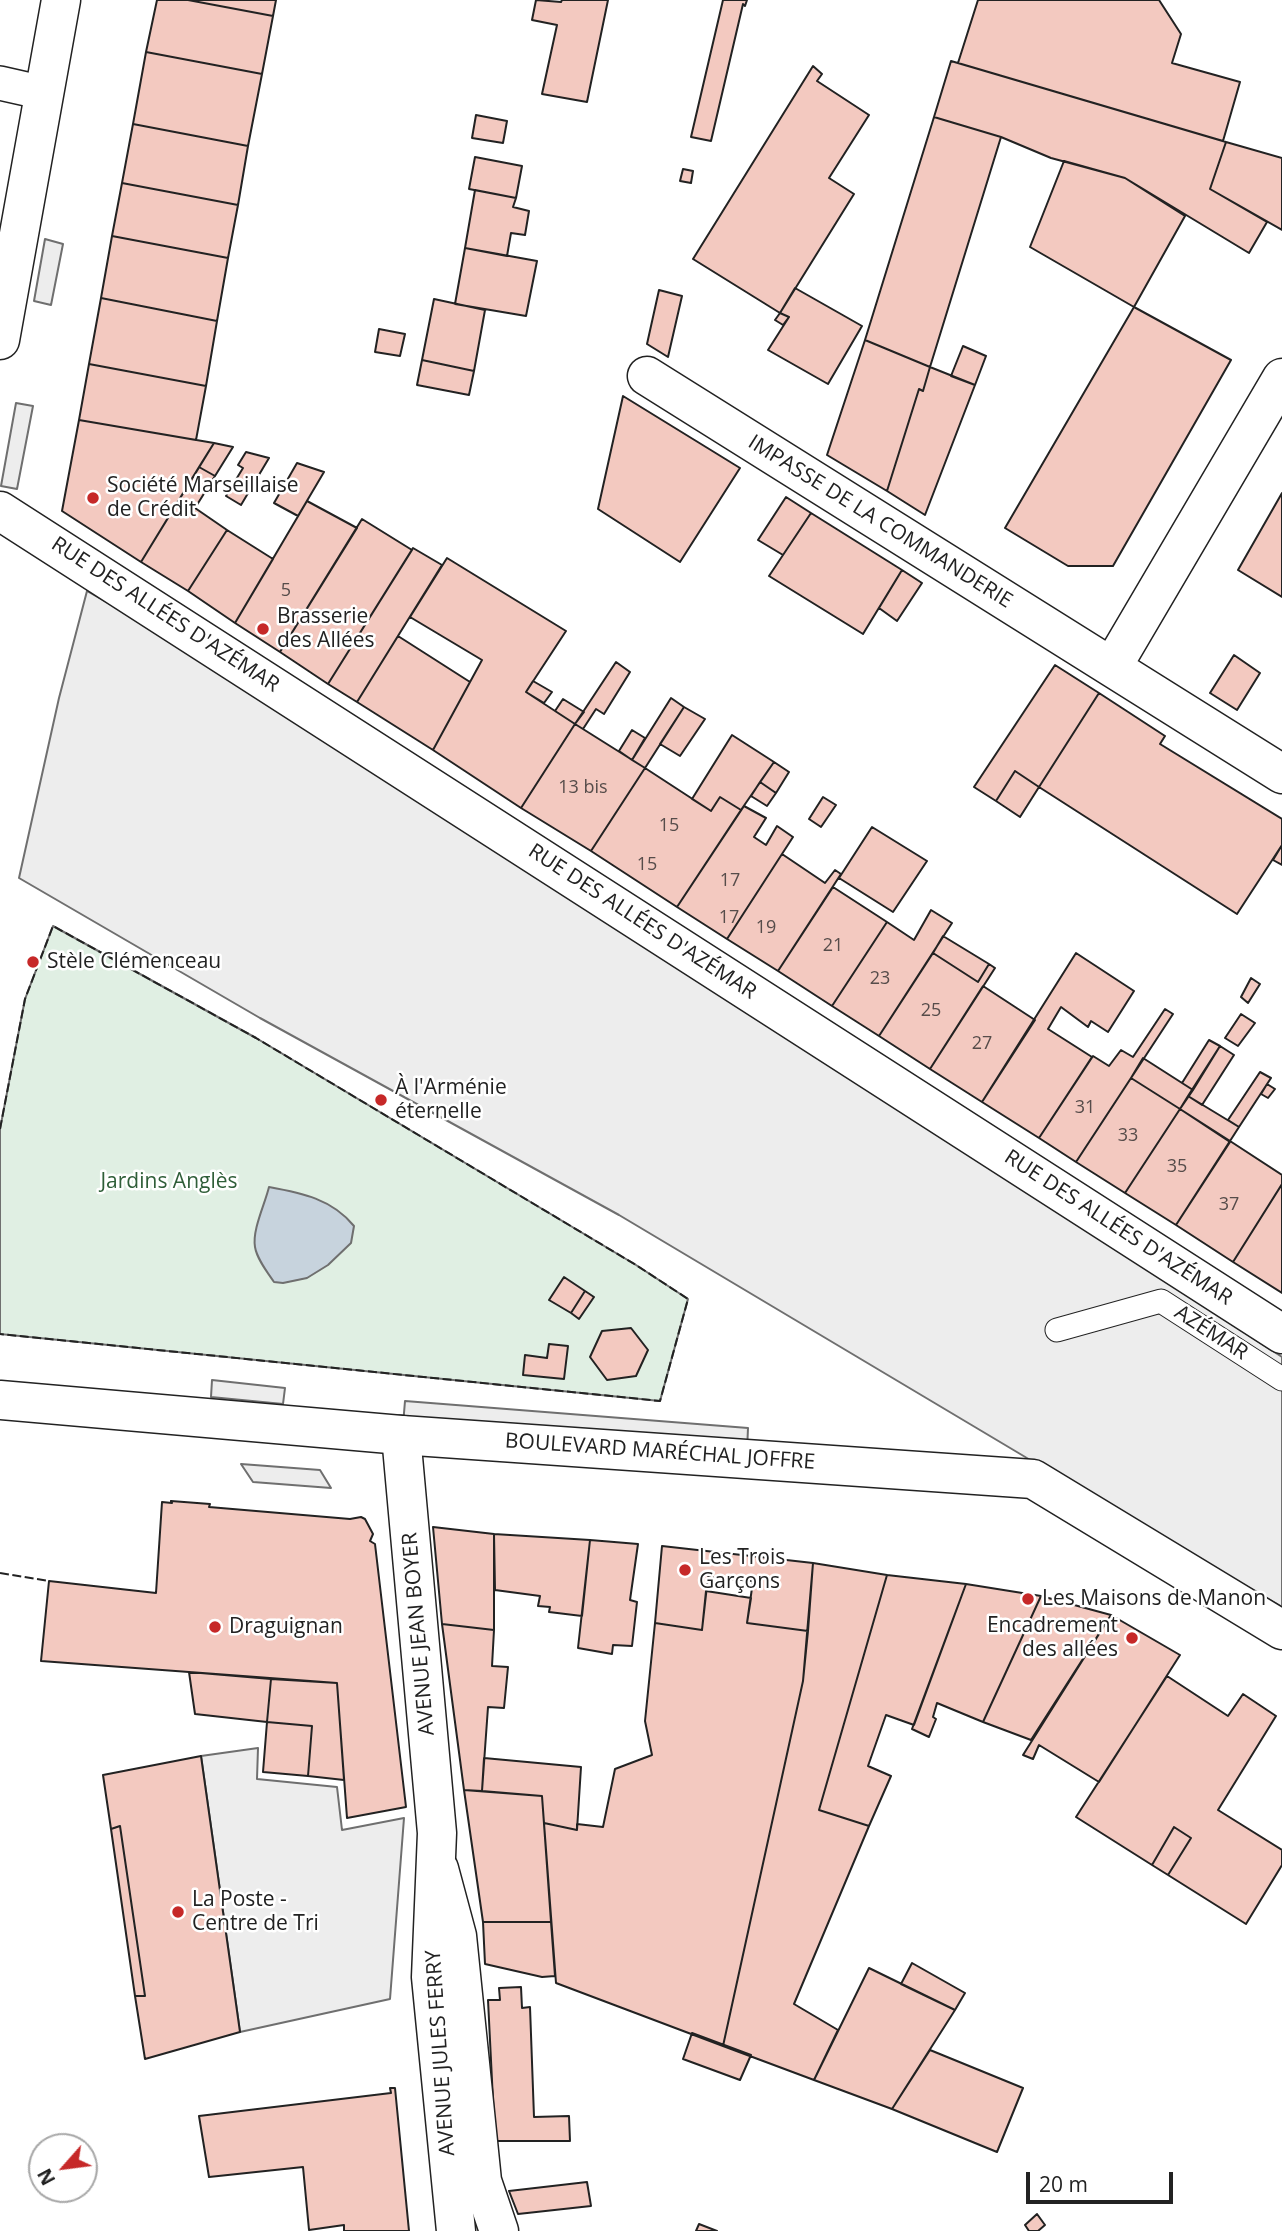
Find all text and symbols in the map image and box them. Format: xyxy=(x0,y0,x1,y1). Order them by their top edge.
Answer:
street label: IMPASSE DE LA COMMANDERIE xyxy=(743,430,1017,614)
place label: Société Marseillaise de Crédit xyxy=(107,473,299,523)
marker: Société Marseillaise de Crédit xyxy=(85,490,101,506)
street label: RUE DES ALLÉES D'AZÉMAR xyxy=(46,532,284,698)
house number: 5 xyxy=(281,580,291,602)
place label: Brasserie des Allées xyxy=(277,604,375,654)
marker: Brasserie des Allées xyxy=(255,621,271,637)
house number: 13 bis xyxy=(558,777,608,799)
house number: 15 xyxy=(659,815,679,837)
street label: RUE DES ALLÉES D'AZÉMAR xyxy=(523,839,761,1005)
house number: 15 xyxy=(637,854,657,876)
house number: 17 xyxy=(720,870,740,892)
house number: 17 xyxy=(719,907,739,929)
house number: 19 xyxy=(756,917,776,939)
house number: 21 xyxy=(823,935,843,957)
place label: Stèle Clémenceau xyxy=(47,949,221,975)
marker: Stèle Clémenceau xyxy=(25,954,41,970)
house number: 23 xyxy=(870,968,890,990)
house number: 25 xyxy=(921,1000,941,1022)
house number: 27 xyxy=(972,1033,992,1055)
place label: À l'Arménie éternelle xyxy=(395,1075,507,1125)
marker: À l'Arménie éternelle xyxy=(373,1092,389,1108)
house number: 31 xyxy=(1075,1097,1095,1119)
house number: 33 xyxy=(1118,1125,1138,1147)
street label: RUE DES ALLÉES D'AZÉMAR xyxy=(999,1145,1237,1311)
house number: 35 xyxy=(1167,1156,1187,1178)
park label: Jardins Anglès xyxy=(100,1169,238,1195)
house number: 37 xyxy=(1219,1194,1239,1216)
street label: AZÉMAR xyxy=(1170,1300,1252,1366)
street label: BOULEVARD MARÉCHAL JOFFRE xyxy=(504,1429,816,1475)
street label: AVENUE JEAN BOYER xyxy=(398,1531,440,1737)
place label: Les Trois Garçons xyxy=(699,1545,785,1595)
marker: Les Trois Garçons xyxy=(677,1562,693,1578)
place label: Les Maisons de Manon xyxy=(1042,1586,1266,1612)
marker: Les Maisons de Manon xyxy=(1020,1591,1036,1607)
place label: Encadrement des allées xyxy=(987,1613,1118,1663)
place label: Draguignan xyxy=(229,1614,343,1640)
marker: Draguignan xyxy=(207,1619,223,1635)
marker: Encadrement des allées xyxy=(1124,1630,1140,1646)
place label: La Poste - Centre de Tri xyxy=(192,1887,319,1937)
marker: La Poste - Centre de Tri xyxy=(170,1904,186,1920)
street label: AVENUE JULES FERRY xyxy=(421,1949,461,2157)
north arrow xyxy=(28,2133,98,2203)
scale bar xyxy=(1030,2158,1177,2202)
text: N xyxy=(31,2164,61,2190)
text: 20 m xyxy=(1039,2170,1088,2198)

